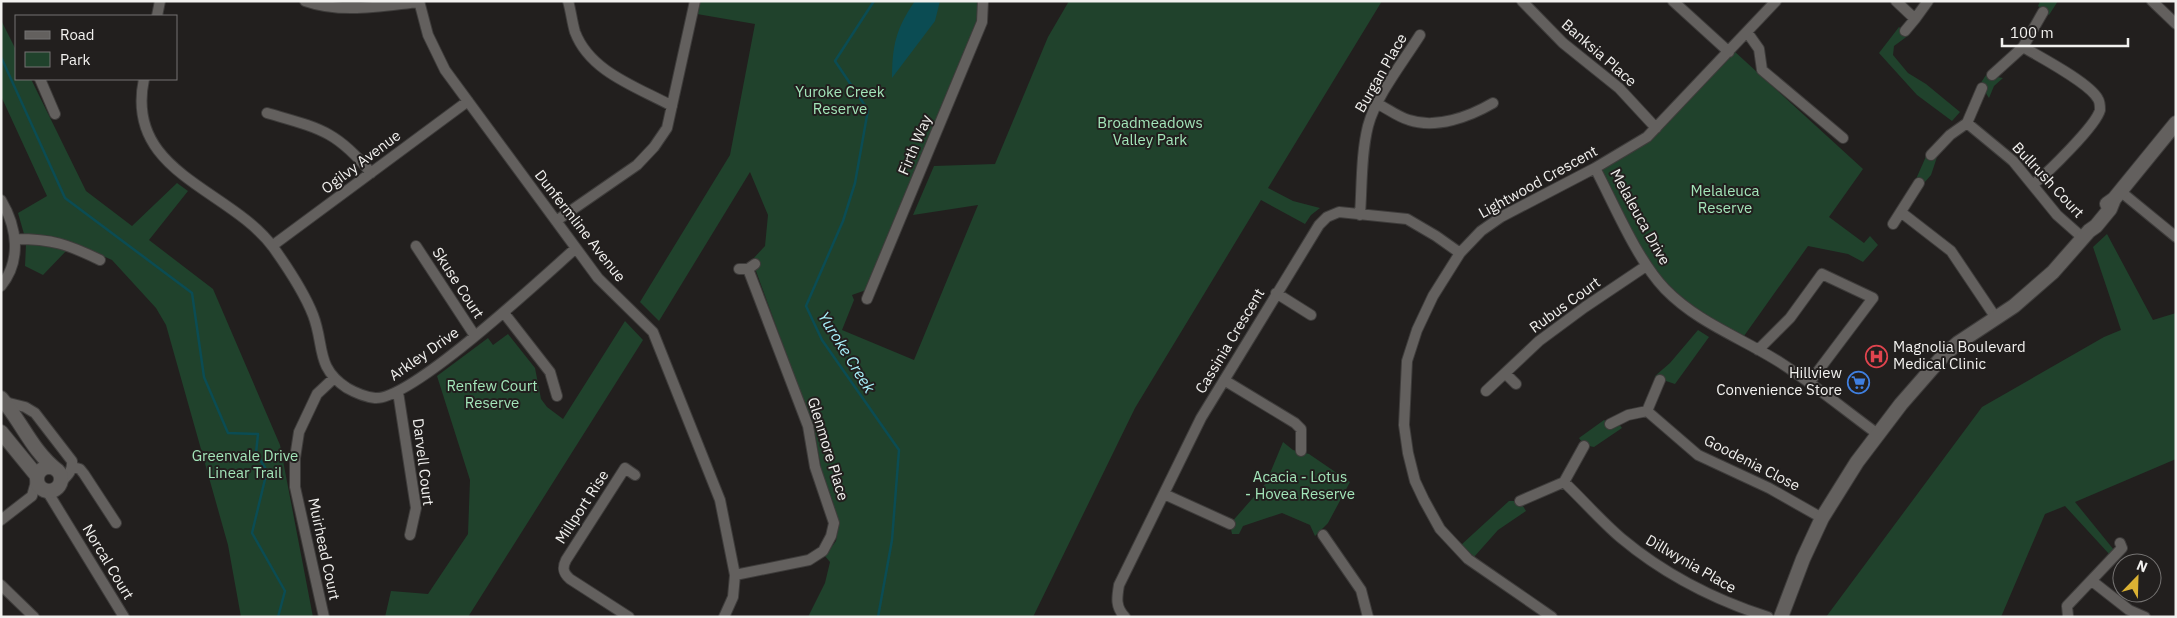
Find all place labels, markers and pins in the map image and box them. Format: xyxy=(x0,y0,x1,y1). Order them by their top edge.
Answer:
place label: Magnolia Boulevard Medical Clinic xyxy=(1893,337,2026,373)
hospital icon: Magnolia Boulevard Medical Clinic xyxy=(1865,344,1889,368)
place label: Hillview Convenience Store xyxy=(1716,363,1842,399)
supermarket icon: Hillview Convenience Store xyxy=(1846,370,1870,394)

